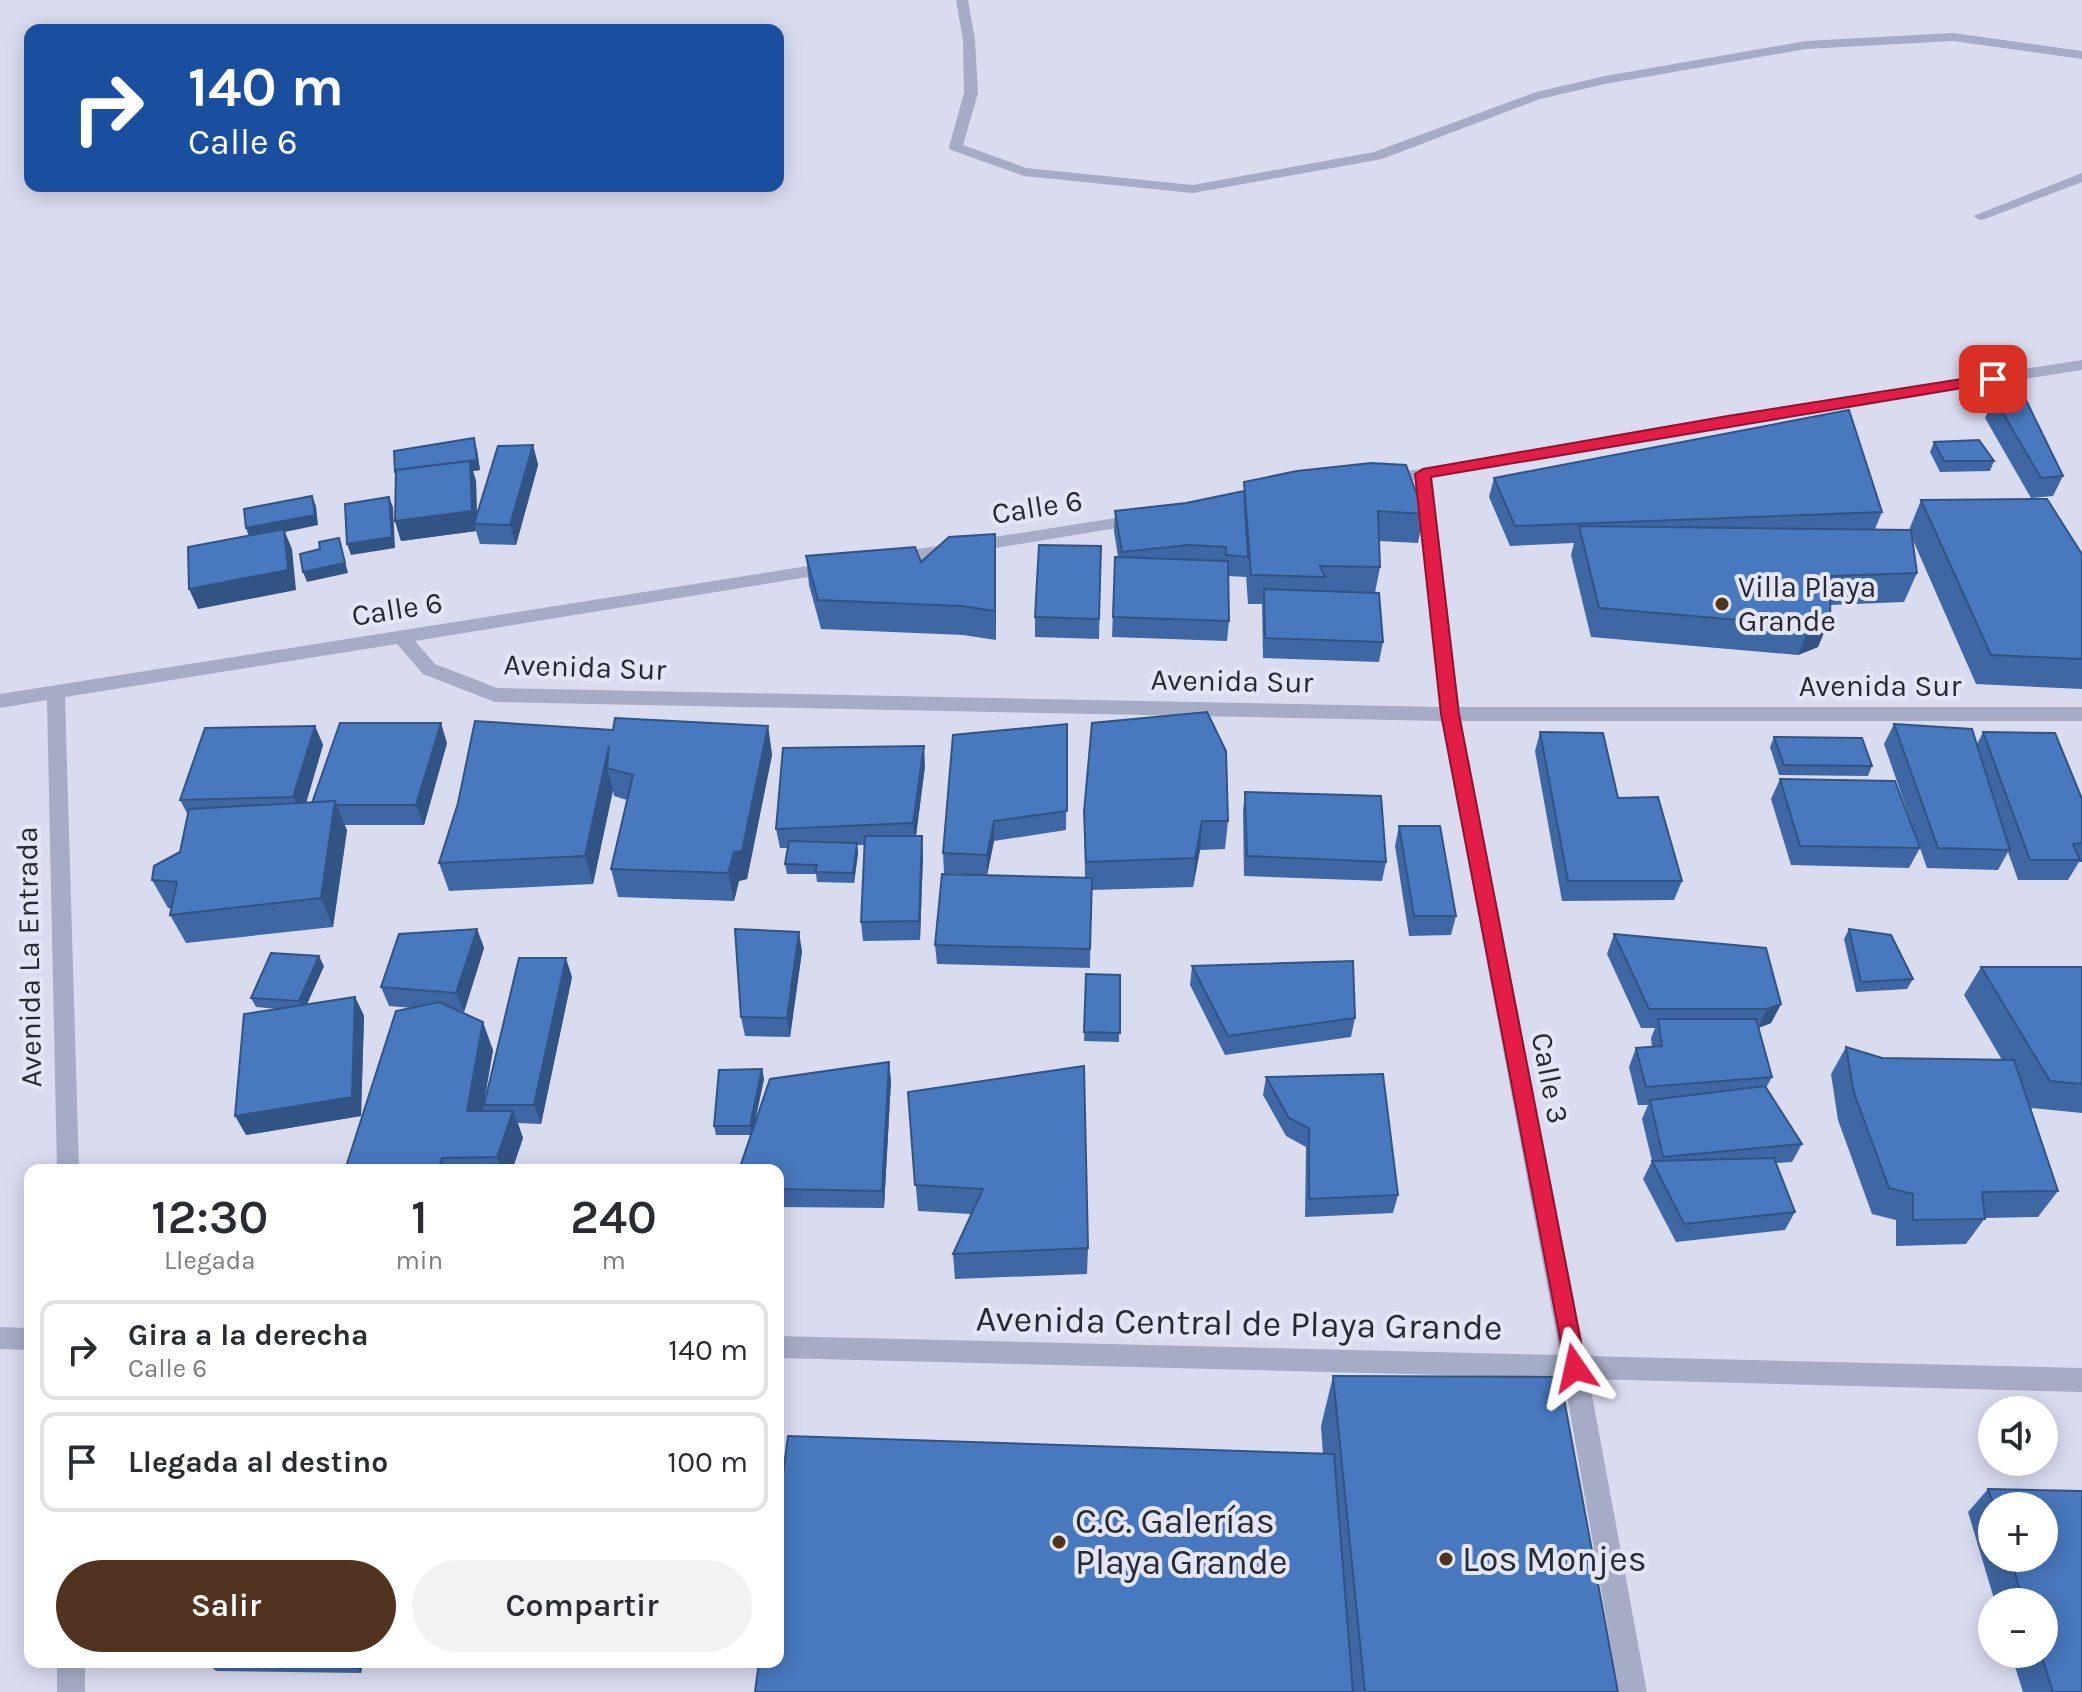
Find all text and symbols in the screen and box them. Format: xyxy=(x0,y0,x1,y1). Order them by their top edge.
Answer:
text: 140 m xyxy=(188,54,344,119)
icon: right xyxy=(56,56,160,160)
text: Calle 6 xyxy=(188,121,298,163)
pin xyxy=(1959,345,2027,413)
icon: arrive xyxy=(1971,357,2015,401)
street label: Calle 6 xyxy=(989,482,1085,532)
place label: Villa Playa Grande xyxy=(1738,569,1876,639)
street label: Calle 6 xyxy=(349,584,445,634)
marker: Villa Playa Grande xyxy=(1713,595,1731,613)
street label: Avenida Sur xyxy=(503,646,667,688)
street label: Avenida Sur xyxy=(1150,662,1314,700)
street label: Avenida Sur xyxy=(1799,668,1961,704)
street label: Avenida La Entrada xyxy=(9,826,49,1088)
street label: Calle 3 xyxy=(1524,1029,1576,1127)
text: 12:30 xyxy=(151,1189,268,1245)
text: 1 xyxy=(411,1189,428,1245)
text: 240 xyxy=(570,1189,657,1245)
text: Llegada xyxy=(164,1245,255,1276)
text: min xyxy=(395,1245,443,1276)
text: m xyxy=(601,1245,626,1276)
street label: Avenida Central de Playa Grande xyxy=(975,1297,1503,1349)
text: Gira a la derecha xyxy=(128,1317,369,1353)
position arrow xyxy=(1533,1326,1617,1410)
icon: right xyxy=(60,1328,104,1372)
text: 140 m xyxy=(668,1332,748,1368)
text: Calle 6 xyxy=(128,1353,207,1384)
map controls xyxy=(1978,1396,2058,1668)
button: sound xyxy=(1978,1396,2058,1476)
icon: arrive xyxy=(60,1440,104,1484)
text: Llegada al destino xyxy=(128,1444,388,1480)
text: 100 m xyxy=(667,1444,748,1480)
button: + xyxy=(1978,1492,2058,1572)
place label: C.C. Galerías Playa Grande xyxy=(1075,1500,1288,1583)
marker: C.C. Galerías Playa Grande xyxy=(1050,1533,1068,1551)
place label: Los Monjes xyxy=(1462,1538,1647,1580)
marker: Los Monjes xyxy=(1437,1550,1455,1568)
button: Salir xyxy=(56,1560,396,1652)
button: Compartir xyxy=(412,1560,752,1652)
button: − xyxy=(1978,1588,2058,1668)

